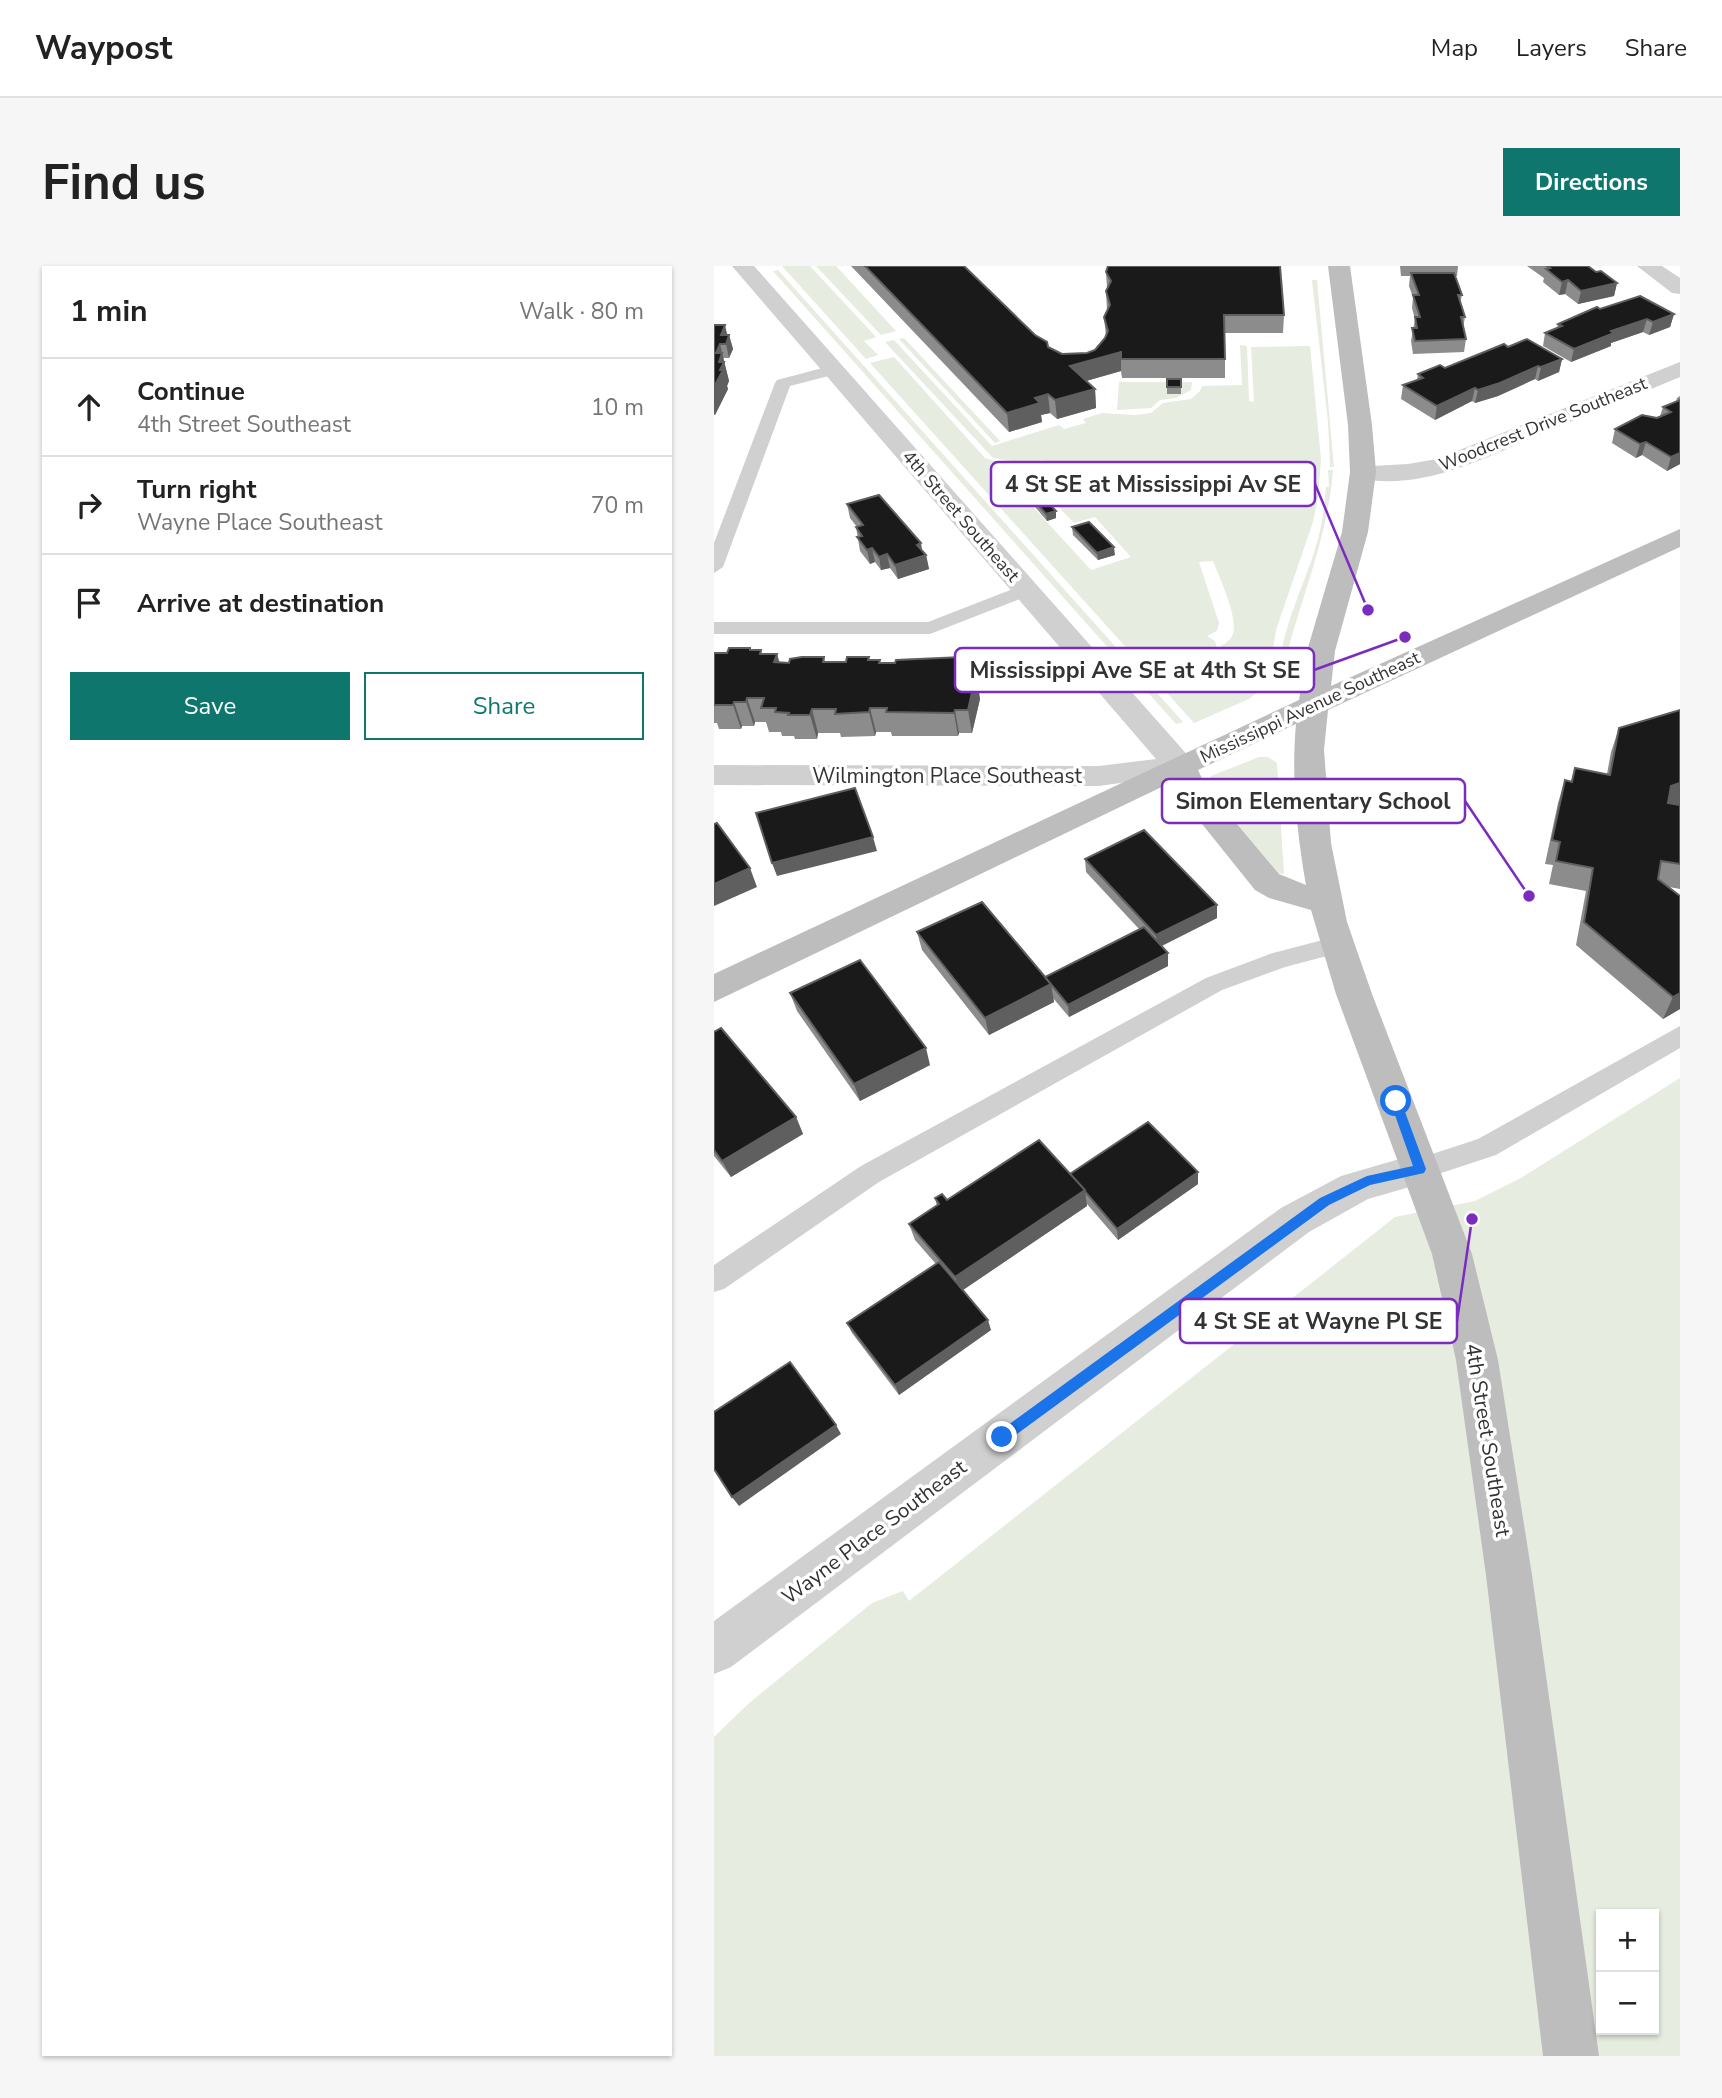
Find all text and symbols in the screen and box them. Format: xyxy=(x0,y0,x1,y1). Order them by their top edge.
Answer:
text: Waypost xyxy=(35,26,172,71)
text: Map xyxy=(1431,32,1478,64)
text: Layers xyxy=(1516,32,1587,64)
text: Share xyxy=(1625,32,1687,64)
button: Directions xyxy=(1503,148,1680,216)
text: Find us xyxy=(42,149,206,216)
text: 1 min xyxy=(70,291,148,332)
text: Walk · 80 m xyxy=(519,296,644,327)
street label: Woodcrest Drive Southeast xyxy=(1436,371,1651,477)
text: Continue xyxy=(137,374,245,409)
icon: ahead xyxy=(70,388,108,426)
text: 10 m xyxy=(591,392,644,423)
text: 4th Street Southeast xyxy=(137,409,351,440)
street label: 4th Street Southeast xyxy=(897,445,1025,588)
callout: 4 St SE at Mississippi Av SE xyxy=(991,462,1315,506)
text: 4 St SE at Mississippi Av SE xyxy=(1005,469,1301,500)
text: Turn right xyxy=(137,472,256,507)
icon: right xyxy=(70,486,108,524)
text: 70 m xyxy=(591,490,644,521)
text: Wayne Place Southeast xyxy=(137,507,383,538)
icon: arrive xyxy=(70,584,108,622)
text: Arrive at destination xyxy=(137,586,384,621)
street label: Mississippi Avenue Southeast xyxy=(1196,645,1424,769)
callout: Mississippi Ave SE at 4th St SE xyxy=(955,648,1314,692)
text: Mississippi Ave SE at 4th St SE xyxy=(969,655,1301,686)
button: Save xyxy=(70,672,350,740)
button: Share xyxy=(364,672,644,740)
street label: Wilmington Place Southeast xyxy=(812,762,1082,790)
callout: Simon Elementary School xyxy=(1162,779,1465,823)
text: Simon Elementary School xyxy=(1175,786,1451,817)
route start xyxy=(1380,1085,1411,1116)
callout: 4 St SE at Wayne Pl SE xyxy=(1180,1299,1457,1343)
text: 4 St SE at Wayne Pl SE xyxy=(1193,1306,1443,1337)
street label: 4th Street Southeast xyxy=(1459,1341,1517,1539)
route end xyxy=(986,1421,1017,1452)
street label: Wayne Place Southeast xyxy=(776,1453,972,1611)
map controls xyxy=(1596,1909,1659,2035)
button: + xyxy=(1596,1909,1659,1972)
button: − xyxy=(1596,1972,1659,2035)

